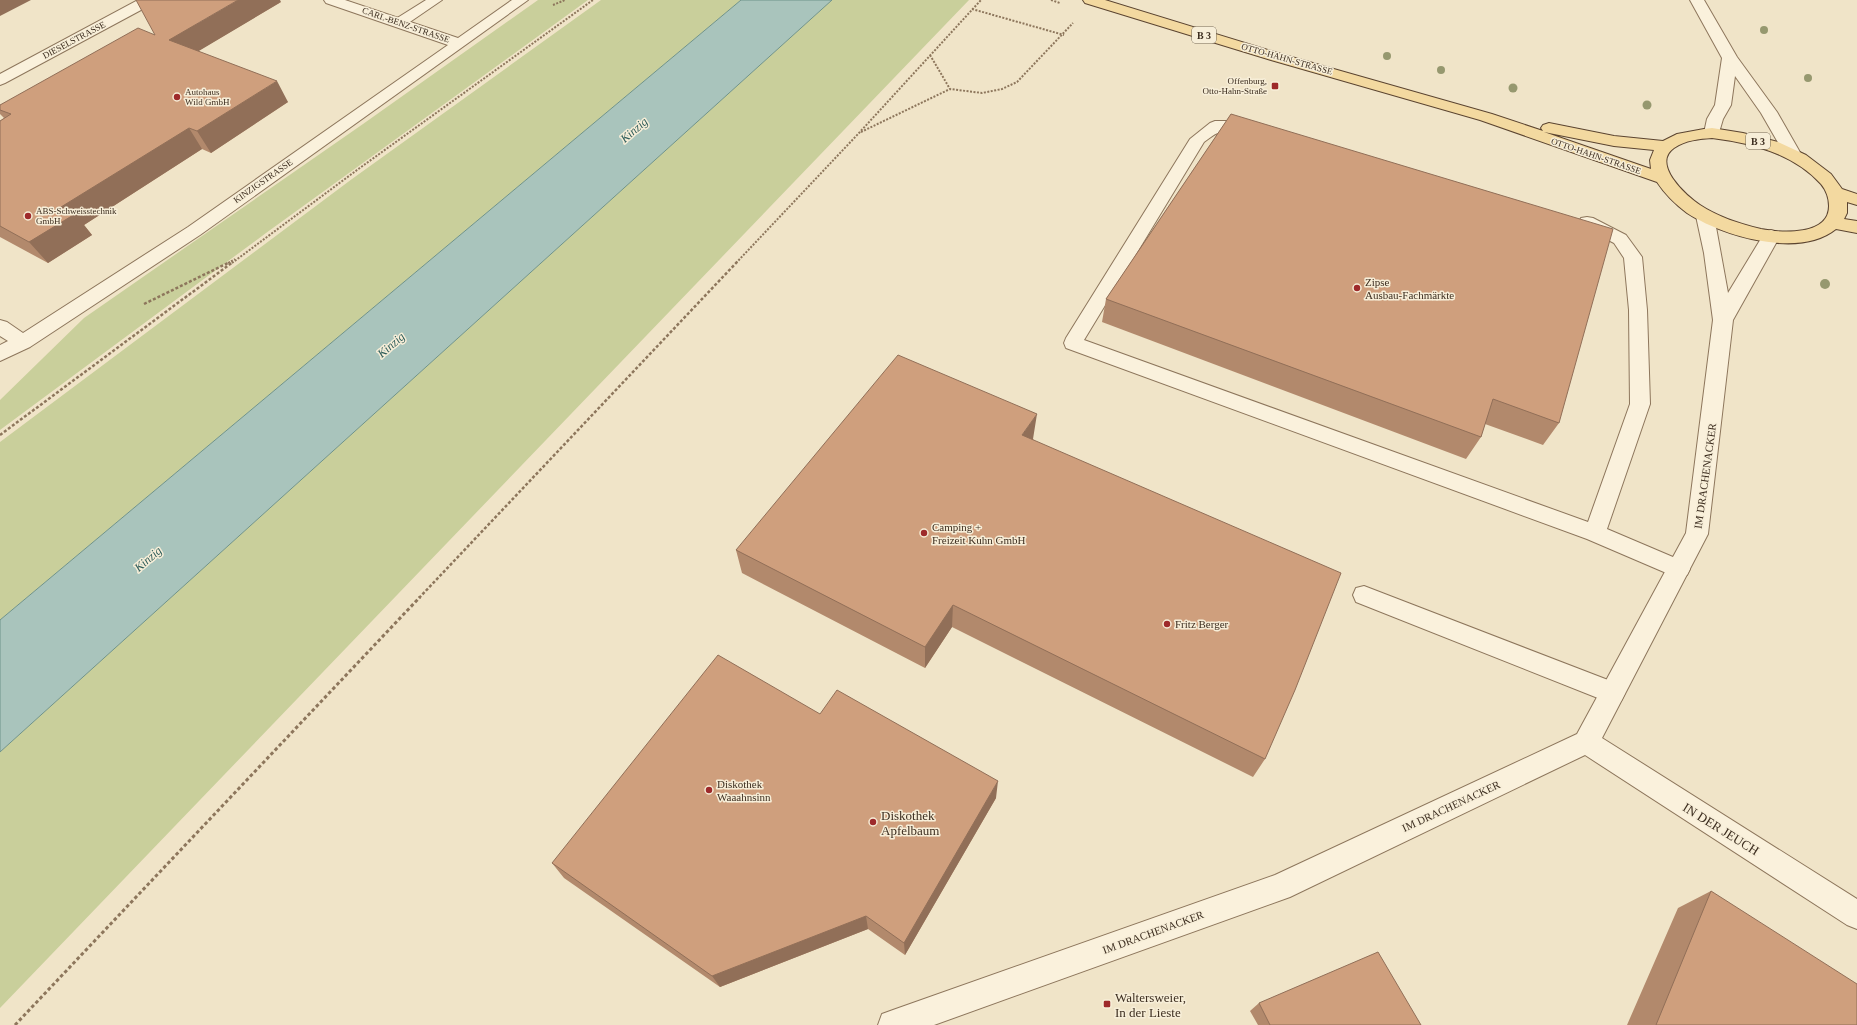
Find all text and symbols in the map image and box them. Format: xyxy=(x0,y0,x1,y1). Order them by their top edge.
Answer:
street label: CARL-BENZ-STRASSE xyxy=(361,5,452,45)
street label: DIESELSTRASSE xyxy=(41,19,107,61)
road number: B 3 xyxy=(1192,27,1216,43)
street label: OTTO-HAHN-STRASSE xyxy=(1240,41,1334,77)
place label: Offenburg, Otto-Hahn-Straße xyxy=(1203,76,1267,96)
marker: Offenburg, Otto-Hahn-Straße xyxy=(1270,81,1280,91)
place label: Autohaus Wild GmbH xyxy=(185,87,230,107)
marker: Autohaus Wild GmbH xyxy=(172,92,182,102)
water label: Kinzig xyxy=(617,114,650,146)
road number: B 3 xyxy=(1746,133,1770,149)
street label: OTTO-HAHN-STRASSE xyxy=(1550,136,1643,176)
street label: KINZIGSTRASSE xyxy=(232,157,295,205)
place label: ABS-Schweisstechnik GmbH xyxy=(36,206,117,226)
marker: ABS-Schweisstechnik GmbH xyxy=(23,211,33,221)
place label: Zipse Ausbau-Fachmärkte xyxy=(1365,276,1454,301)
marker: Zipse Ausbau-Fachmärkte xyxy=(1352,283,1362,293)
water label: Kinzig xyxy=(374,329,407,361)
street label: IM DRACHENACKER xyxy=(1692,422,1718,530)
place label: Camping + Freizeit Kuhn GmbH xyxy=(932,521,1026,546)
marker: Camping + Freizeit Kuhn GmbH xyxy=(919,528,929,538)
water label: Kinzig xyxy=(131,543,164,575)
place label: Fritz Berger xyxy=(1175,618,1229,630)
marker: Fritz Berger xyxy=(1162,619,1172,629)
place label: Diskothek Waaahnsinn xyxy=(717,778,771,803)
street label: IM DRACHENACKER xyxy=(1400,778,1502,834)
marker: Diskothek Waaahnsinn xyxy=(704,785,714,795)
street label: IN DER JEUCH xyxy=(1680,800,1762,858)
place label: Diskothek Apfelbaum xyxy=(881,808,939,838)
marker: Diskothek Apfelbaum xyxy=(868,817,878,827)
street label: IM DRACHENACKER xyxy=(1101,908,1206,956)
place label: Waltersweier, In der Lieste xyxy=(1115,990,1186,1020)
marker: Waltersweier, In der Lieste xyxy=(1102,999,1112,1009)

